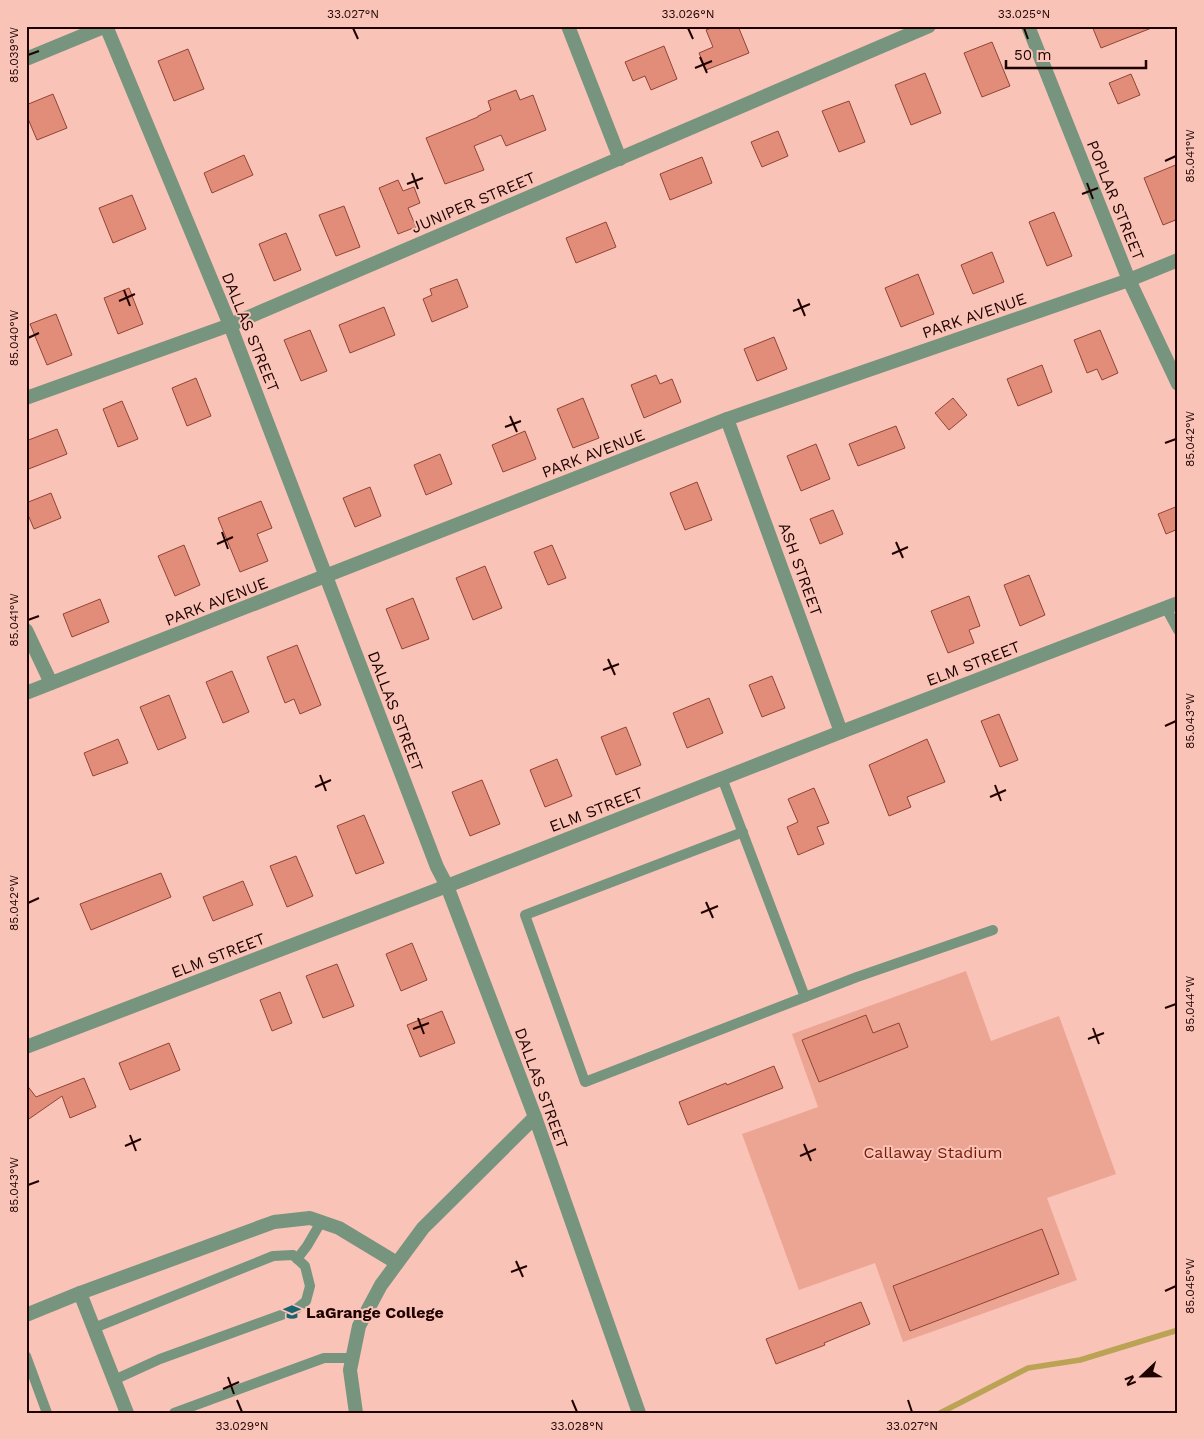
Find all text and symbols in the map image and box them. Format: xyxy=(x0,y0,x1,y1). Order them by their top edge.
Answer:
text: 33.027°N xyxy=(327,7,379,21)
text: 33.026°N xyxy=(662,7,714,21)
text: 33.025°N xyxy=(998,7,1050,21)
text: 85.039°W xyxy=(7,27,21,83)
scale bar xyxy=(1006,38,1146,70)
text: 50 m xyxy=(1014,46,1051,64)
text: 85.041°W xyxy=(1183,129,1197,183)
street label: POPLAR STREET xyxy=(1083,137,1148,263)
street label: JUNIPER STREET xyxy=(408,168,538,237)
street label: DALLAS STREET xyxy=(218,270,283,395)
street label: PARK AVENUE xyxy=(920,289,1029,342)
text: 85.040°W xyxy=(7,309,21,366)
text: 85.042°W xyxy=(1183,410,1197,467)
street label: PARK AVENUE xyxy=(539,425,647,482)
street label: ASH STREET xyxy=(775,520,826,619)
street label: PARK AVENUE xyxy=(162,573,270,630)
text: 85.041°W xyxy=(7,593,21,647)
street label: ELM STREET xyxy=(924,637,1023,690)
street label: DALLAS STREET xyxy=(364,648,427,774)
text: 85.043°W xyxy=(1183,692,1197,749)
street label: ELM STREET xyxy=(547,783,646,836)
text: 85.042°W xyxy=(7,874,21,931)
street label: ELM STREET xyxy=(169,929,268,982)
text: 85.044°W xyxy=(1183,975,1197,1032)
street label: DALLAS STREET xyxy=(511,1025,572,1151)
park label: Callaway Stadium xyxy=(863,1143,1003,1162)
text: 85.043°W xyxy=(7,1156,21,1213)
text: 85.045°W xyxy=(1183,1257,1197,1314)
school or university icon: LaGrange College xyxy=(282,1302,302,1322)
place label: LaGrange College xyxy=(306,1303,444,1322)
north arrow xyxy=(1116,1352,1166,1402)
text: N xyxy=(1121,1373,1139,1389)
text: 33.029°N xyxy=(215,1419,269,1433)
text: 33.028°N xyxy=(550,1419,604,1433)
text: 33.027°N xyxy=(886,1419,938,1433)

